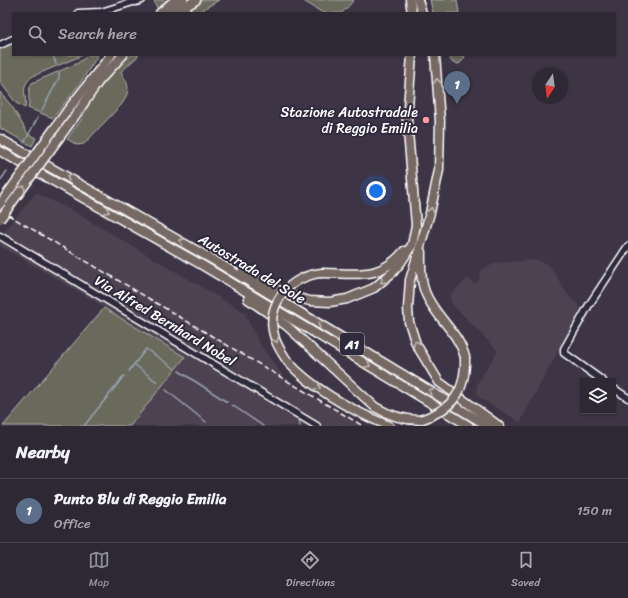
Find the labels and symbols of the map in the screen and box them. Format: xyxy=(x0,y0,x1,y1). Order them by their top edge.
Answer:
north arrow xyxy=(532,68,568,104)
pin: 1 xyxy=(444,71,470,104)
one-way arrow xyxy=(433,78,442,84)
place label: Stazione Autostradale di Reggio Emilia xyxy=(280,100,418,141)
marker: Stazione Autostradale di Reggio Emilia xyxy=(421,115,431,125)
one-way arrow xyxy=(66,174,73,182)
your location xyxy=(366,181,386,201)
one-way arrow xyxy=(18,185,26,192)
one-way arrow xyxy=(103,206,110,213)
one-way arrow xyxy=(426,206,434,213)
street label: Autostrada del Sole xyxy=(192,226,311,311)
one-way arrow xyxy=(179,239,186,246)
street label: Via Alfred Bernhard Nobel xyxy=(89,269,242,374)
one-way arrow xyxy=(381,276,388,283)
one-way arrow xyxy=(317,322,324,329)
road number: A1 xyxy=(340,333,364,355)
one-way arrow xyxy=(271,336,279,343)
one-way arrow xyxy=(413,340,421,347)
one-way arrow xyxy=(364,360,371,367)
one-way arrow xyxy=(314,382,321,390)
one-way arrow xyxy=(428,389,435,396)

